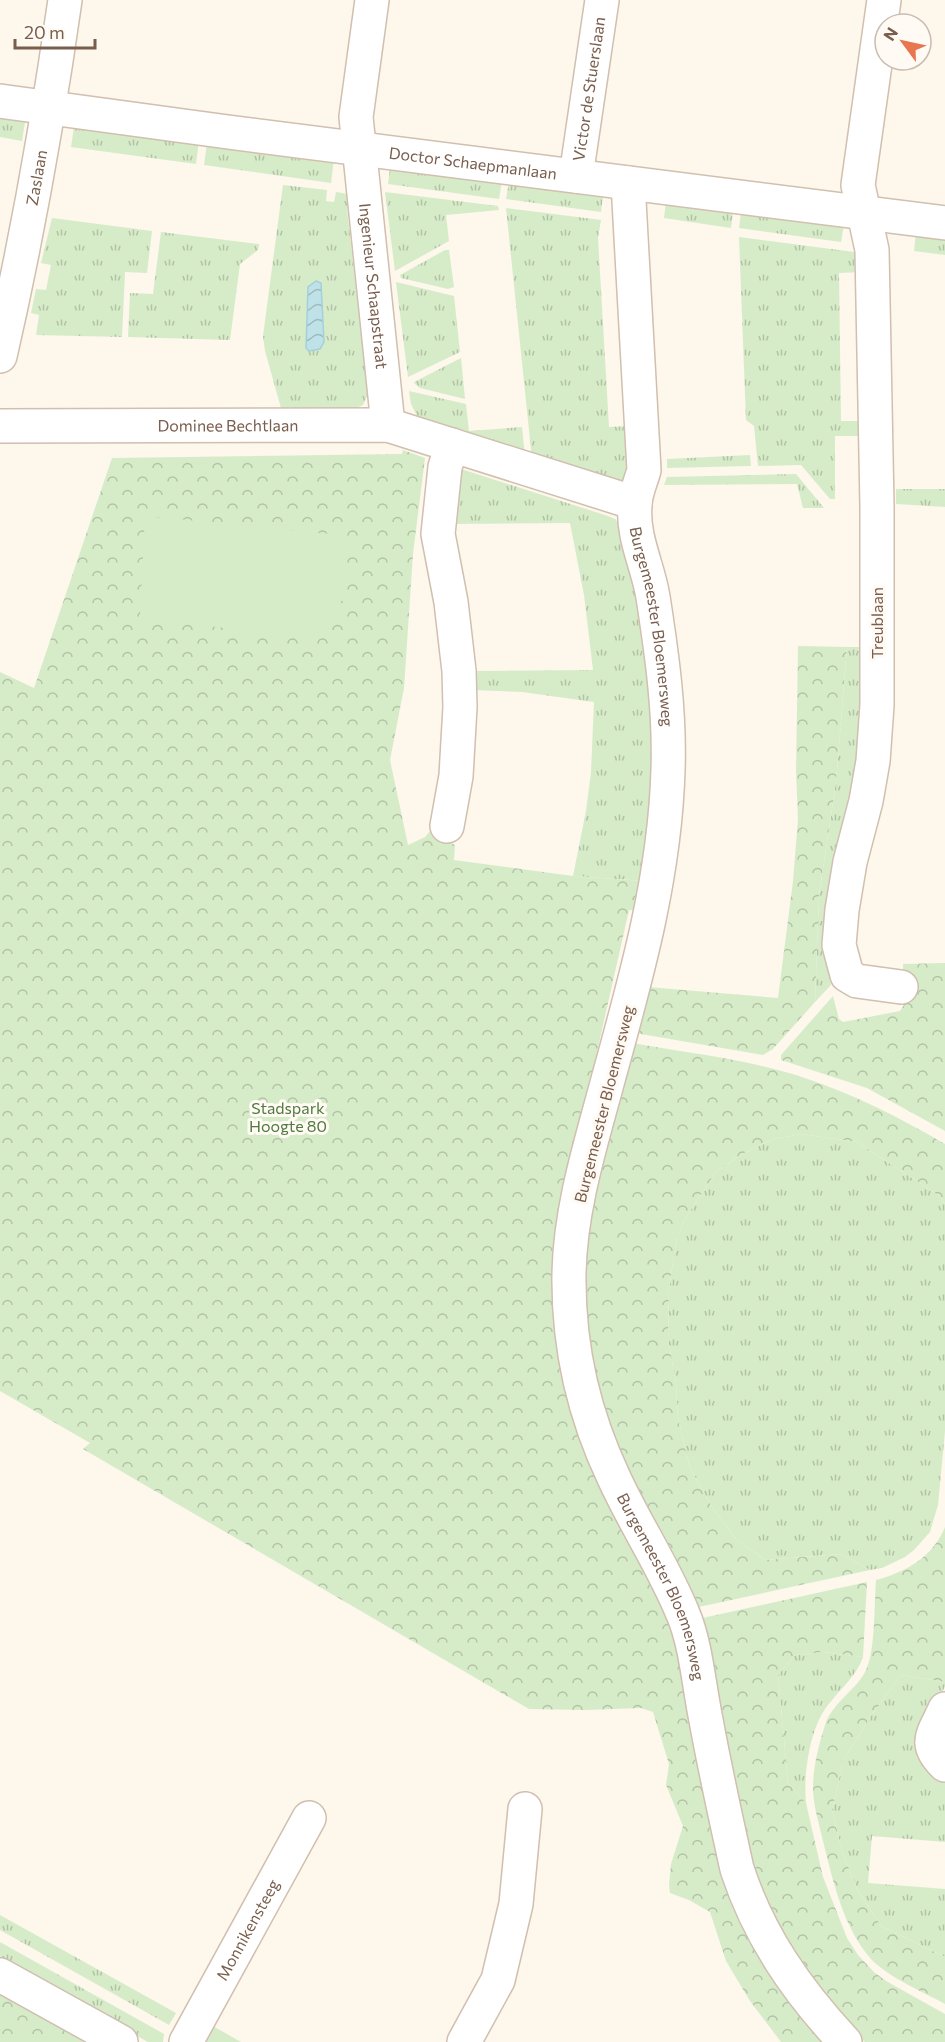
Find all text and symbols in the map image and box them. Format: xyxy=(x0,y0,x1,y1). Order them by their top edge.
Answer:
scale bar xyxy=(15,12,94,50)
north arrow xyxy=(873,12,933,72)
street label: Victor de Stuerslaan xyxy=(568,15,608,162)
text: 20 m xyxy=(24,21,65,43)
text: N xyxy=(879,23,901,44)
street label: Doctor Schaepmanlaan xyxy=(388,143,558,183)
street label: Zaslaan xyxy=(21,148,50,207)
street label: Ingenieur Schaapstraat xyxy=(356,202,392,370)
street label: Dominee Bechtlaan xyxy=(157,415,299,435)
street label: Burgemeester Bloemersweg xyxy=(627,525,678,727)
street label: Treublaan xyxy=(867,587,886,659)
street label: Burgemeester Bloemersweg xyxy=(570,1003,637,1205)
park label: Stadspark Hoogte 80 xyxy=(249,1098,327,1135)
street label: Burgemeester Bloemersweg xyxy=(614,1490,709,1682)
street label: Monnikensteeg xyxy=(212,1875,283,1983)

